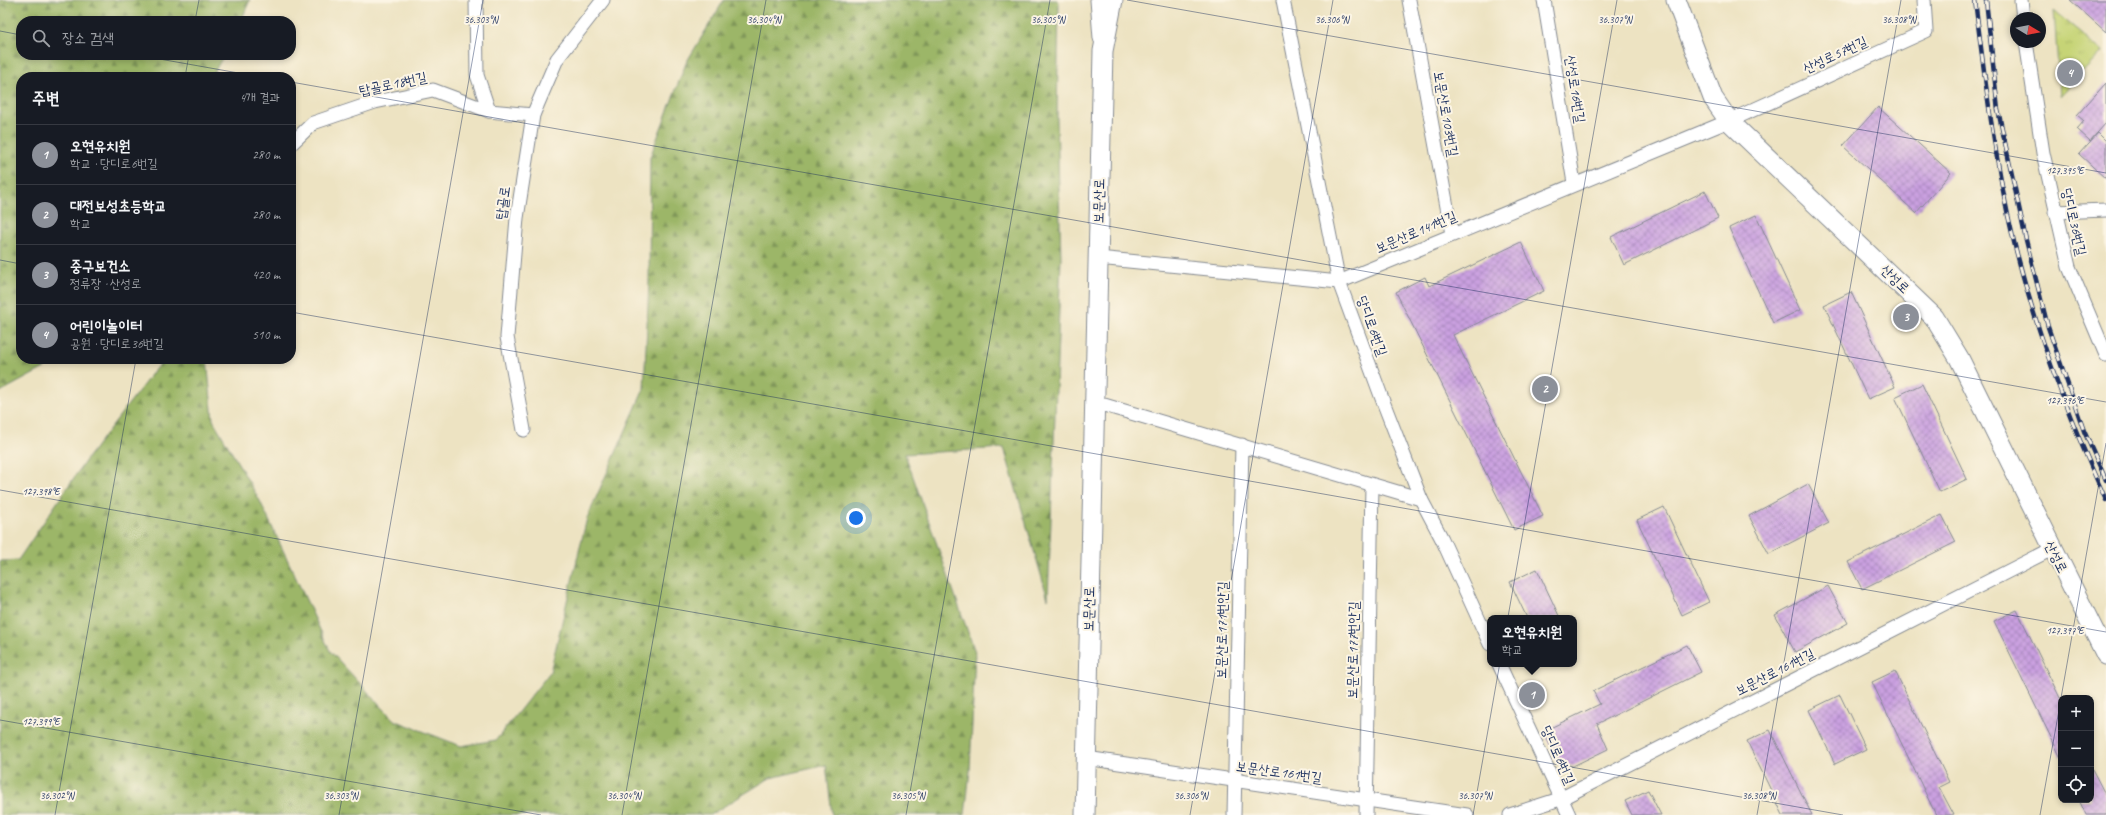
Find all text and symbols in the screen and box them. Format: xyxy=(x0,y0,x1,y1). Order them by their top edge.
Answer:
north arrow xyxy=(2010,12,2046,48)
text: 36.303°N xyxy=(464,13,500,26)
text: 36.304°N xyxy=(747,13,783,26)
text: 36.305°N xyxy=(1031,13,1067,26)
text: 36.306°N xyxy=(1315,13,1351,26)
text: 36.307°N xyxy=(1598,13,1634,26)
text: 36.308°N xyxy=(1882,13,1918,26)
search box xyxy=(16,16,296,60)
icon: search xyxy=(30,27,52,49)
text: 장소 검색 xyxy=(62,29,114,48)
street label: 산성로57번길 xyxy=(1800,32,1870,77)
street label: 산성로16번길 xyxy=(1561,54,1589,125)
pin: 4 xyxy=(2057,58,2083,88)
street label: 탑골로18번길 xyxy=(358,68,429,99)
street label: 보문산로103번길 xyxy=(1430,70,1462,159)
text: 주변 xyxy=(32,88,59,109)
text: 4개 결과 xyxy=(240,90,280,106)
text: 오현유치원 xyxy=(70,137,130,156)
text: 1 xyxy=(42,147,48,163)
text: 280 m xyxy=(252,147,280,163)
text: 학교 · 당디로6번길 xyxy=(70,156,158,172)
text: 127.395°E xyxy=(2046,164,2085,177)
street label: 보문산로 xyxy=(1090,178,1108,224)
street label: 탑골로 xyxy=(492,185,514,221)
street label: 당디로36번길 xyxy=(2058,187,2090,258)
text: 대전보성초등학교 xyxy=(70,197,167,216)
text: 2 xyxy=(42,207,48,223)
text: 280 m xyxy=(252,207,280,223)
street label: 보문산로141번길 xyxy=(1373,207,1460,257)
text: 학교 xyxy=(70,216,91,232)
text: 중구보건소 xyxy=(70,257,130,276)
street label: 산성로 xyxy=(1877,261,1913,297)
text: 3 xyxy=(42,267,48,283)
text: 420 m xyxy=(252,267,280,283)
text: 정류장 · 산성로 xyxy=(70,276,142,292)
street label: 당디로6번길 xyxy=(1353,294,1391,359)
pin: 3 xyxy=(1893,302,1919,332)
text: 어린이놀이터 xyxy=(70,317,142,336)
text: 4 xyxy=(42,327,48,343)
text: 510 m xyxy=(252,327,280,343)
text: 공원 · 당디로36번길 xyxy=(70,336,164,352)
pin: 2 xyxy=(1532,374,1558,404)
text: 127.396°E xyxy=(2046,394,2085,407)
text: 127.398°E xyxy=(22,485,61,498)
your location xyxy=(846,508,866,528)
street label: 산성로 xyxy=(2041,538,2071,576)
street label: 보문산로171번안길 xyxy=(1213,580,1231,679)
street label: 보문산로 xyxy=(1080,586,1098,632)
street label: 보문산로177번안길 xyxy=(1344,600,1362,699)
popup xyxy=(1487,615,1577,667)
text: 오현유치원 xyxy=(1502,623,1562,642)
text: 127.397°E xyxy=(2046,624,2085,637)
text: 학교 xyxy=(1502,642,1523,658)
street label: 보문산로161번길 xyxy=(1733,644,1818,699)
pin: 1 xyxy=(1519,680,1545,710)
map controls xyxy=(2058,695,2094,803)
button: + xyxy=(2058,695,2094,731)
text: 127.399°E xyxy=(22,715,61,728)
street label: 당디로6번길 xyxy=(1537,723,1579,788)
button: − xyxy=(2058,731,2094,767)
street label: 보문산로161번길 xyxy=(1235,758,1324,787)
button: locate xyxy=(2058,767,2094,803)
text: 36.302°N xyxy=(40,789,76,802)
text: 36.303°N xyxy=(324,789,360,802)
text: 36.304°N xyxy=(607,789,643,802)
text: 36.305°N xyxy=(891,789,927,802)
text: 36.306°N xyxy=(1174,789,1210,802)
text: 36.307°N xyxy=(1458,789,1494,802)
text: 36.308°N xyxy=(1742,789,1778,802)

